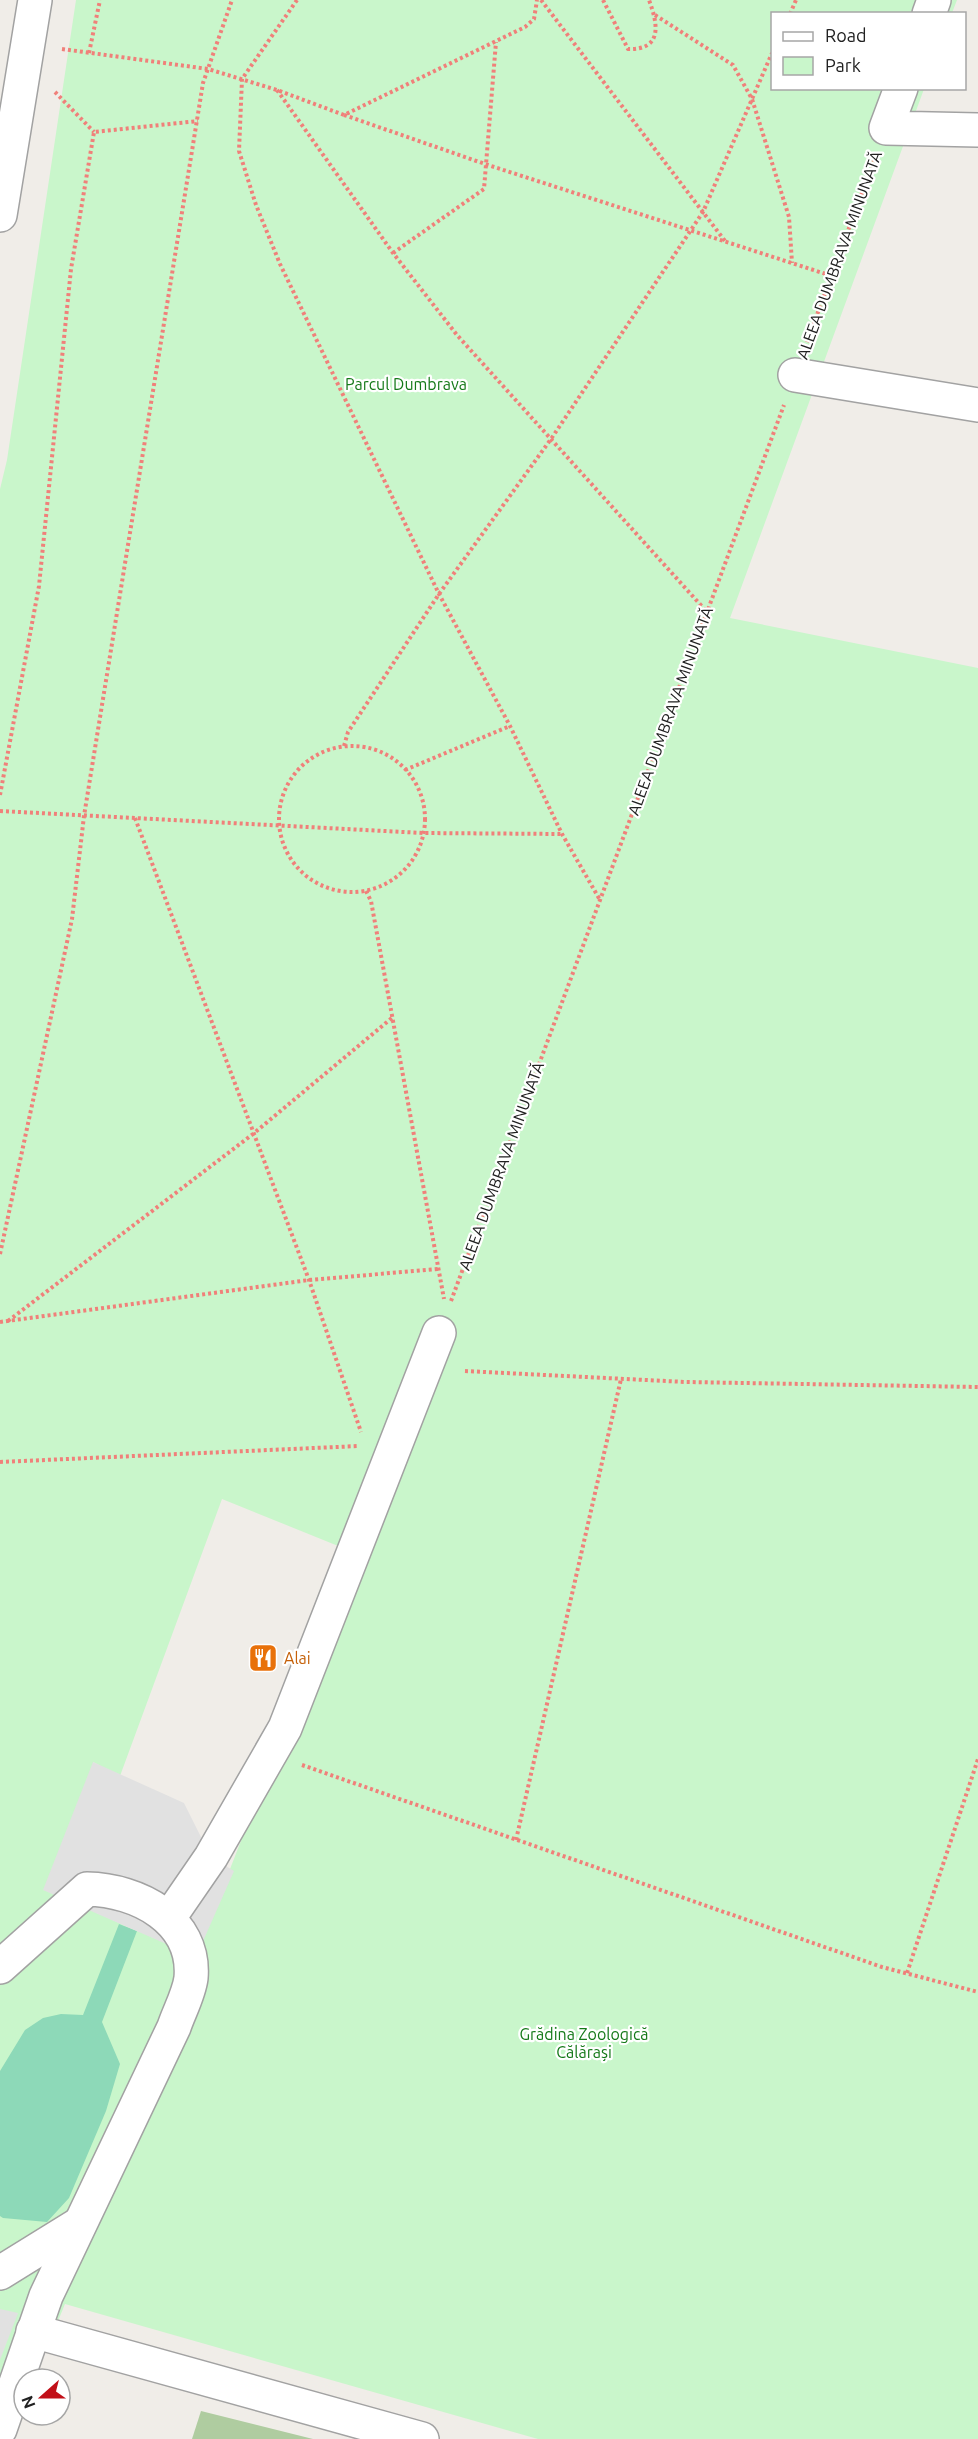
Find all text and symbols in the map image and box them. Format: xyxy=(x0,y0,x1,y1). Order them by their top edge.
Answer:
legend xyxy=(771,12,966,90)
text: Road xyxy=(825,25,867,45)
text: Park xyxy=(825,55,861,75)
street label: ALEEA DUMBRAVA MINUNATĂ xyxy=(792,148,885,362)
park label: Parcul Dumbrava xyxy=(345,375,467,393)
street label: ALEEA DUMBRAVA MINUNATĂ xyxy=(623,604,716,818)
street label: ALEEA DUMBRAVA MINUNATĂ xyxy=(454,1059,547,1273)
restaurant icon: Alai xyxy=(247,1642,279,1674)
place label: Alai xyxy=(284,1649,311,1667)
park label: Grădina Zoologică Călărași xyxy=(519,2025,649,2061)
north arrow xyxy=(12,2367,72,2427)
text: N xyxy=(17,2394,39,2411)

